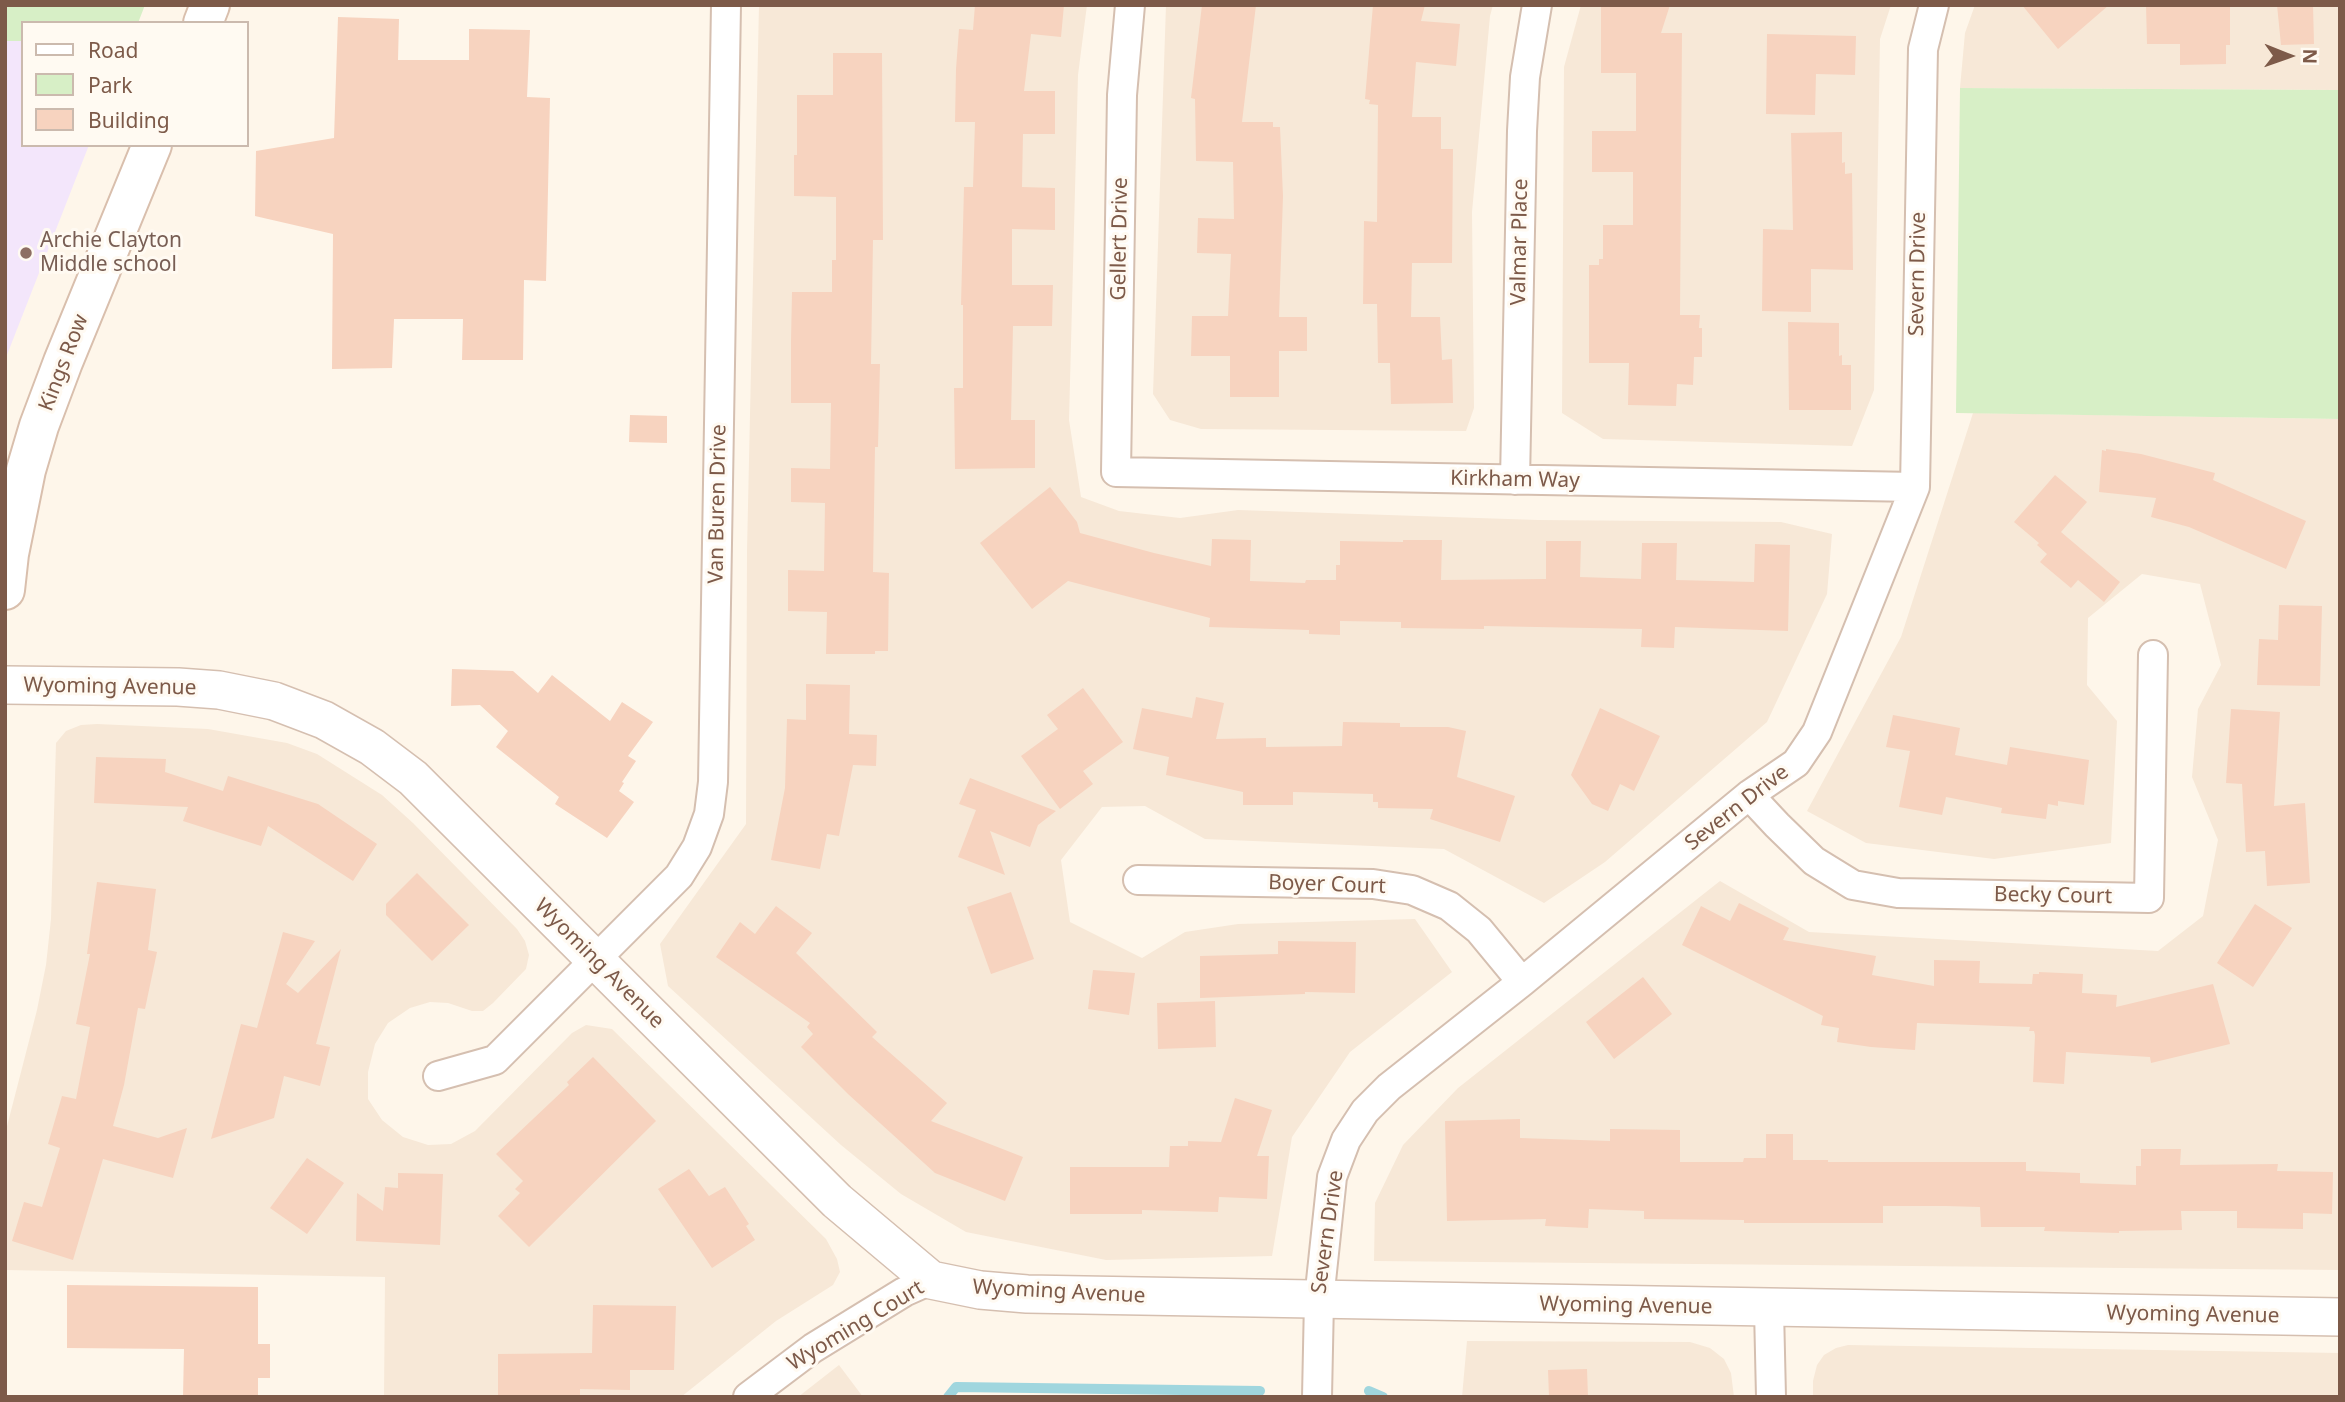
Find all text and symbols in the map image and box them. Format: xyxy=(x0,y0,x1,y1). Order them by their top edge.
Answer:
legend xyxy=(21,21,248,147)
north arrow xyxy=(2254,21,2324,91)
text: Road xyxy=(88,36,138,64)
text: N xyxy=(2297,48,2323,64)
text: Park xyxy=(88,71,132,99)
text: Building xyxy=(88,106,170,134)
street label: Gellert Drive xyxy=(1106,177,1134,301)
street label: Valmar Place xyxy=(1506,178,1534,306)
street label: Severn Drive xyxy=(1904,212,1932,336)
place label: Archie Clayton Middle school xyxy=(40,228,182,278)
marker: Archie Clayton Middle school xyxy=(18,245,34,261)
street label: Kings Row xyxy=(34,311,94,415)
street label: Van Buren Drive xyxy=(704,424,732,584)
street label: Kirkham Way xyxy=(1450,466,1580,494)
street label: Wyoming Avenue xyxy=(23,673,197,701)
street label: Severn Drive xyxy=(1680,760,1794,856)
street label: Boyer Court xyxy=(1268,870,1386,900)
street label: Becky Court xyxy=(1994,882,2112,910)
street label: Wyoming Avenue xyxy=(529,894,669,1034)
street label: Severn Drive xyxy=(1307,1169,1349,1295)
street label: Wyoming Court xyxy=(783,1275,929,1377)
street label: Wyoming Avenue xyxy=(972,1275,1146,1309)
street label: Wyoming Avenue xyxy=(1539,1292,1713,1320)
street label: Wyoming Avenue xyxy=(2106,1301,2280,1329)

